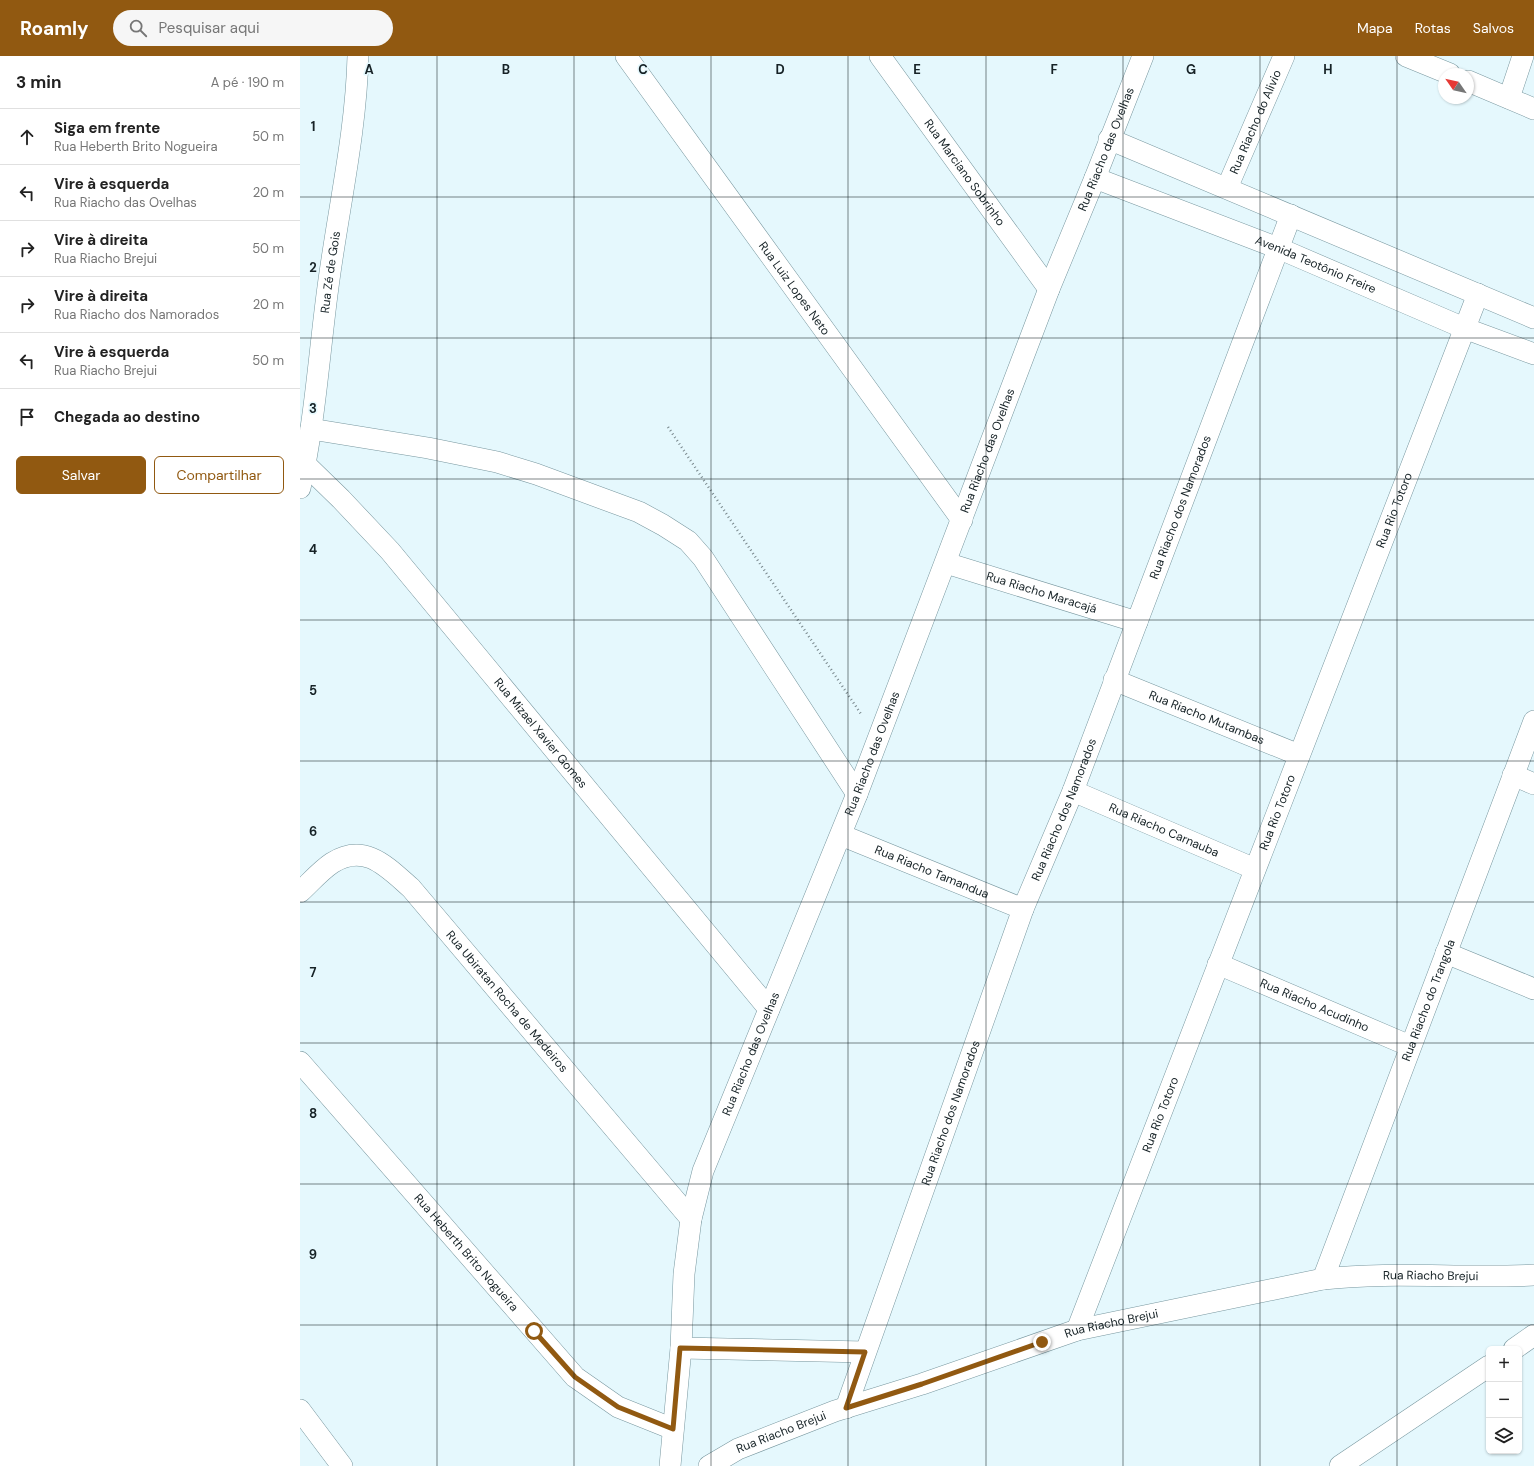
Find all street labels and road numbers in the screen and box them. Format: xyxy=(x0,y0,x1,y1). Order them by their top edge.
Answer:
street label: Rua Riacho do Alivio xyxy=(1226,67,1285,177)
street label: Rua Riacho das Ovelhas xyxy=(1074,85,1138,214)
street label: Rua Marciano Sobrinho xyxy=(920,116,1009,229)
street label: Rua Zé de Gois xyxy=(317,230,344,314)
street label: Avenida Teotônio Freire xyxy=(1253,232,1379,297)
street label: Rua Luiz Lopes Neto xyxy=(755,238,834,338)
street label: Rua Riacho das Ovelhas xyxy=(957,386,1018,515)
street label: Rua Riacho dos Namorados xyxy=(1146,433,1215,581)
street label: Rua Rio Totoro xyxy=(1372,470,1416,550)
street label: Rua Riacho Maracajá xyxy=(984,568,1099,617)
street label: Rua Mizael Xavier Gomes xyxy=(490,675,591,791)
street label: Rua Riacho Mutambas xyxy=(1146,687,1267,748)
street label: Rua Riacho das Ovelhas xyxy=(841,689,903,818)
street label: Rua Riacho dos Namorados xyxy=(1028,736,1100,883)
street label: Rua Rio Totoro xyxy=(1255,772,1299,852)
street label: Rua Riacho Carnauba xyxy=(1106,799,1222,861)
street label: Rua Riacho Tamandua xyxy=(872,842,991,902)
street label: Rua Ubiratan Rocha de Medeiros xyxy=(443,927,571,1076)
street label: Rua Riacho do Trangola xyxy=(1398,937,1459,1063)
street label: Rua Riacho Acudinho xyxy=(1258,975,1372,1036)
street label: Rua Riacho das Ovelhas xyxy=(718,990,783,1118)
street label: Rua Riacho dos Namorados xyxy=(918,1038,984,1188)
street label: Rua Rio Totoro xyxy=(1139,1075,1182,1155)
street label: Rua Heberth Brito Nogueira xyxy=(411,1190,522,1315)
street label: Rua Riacho Brejui xyxy=(1383,1267,1478,1284)
street label: Rua Riacho Brejui xyxy=(1062,1305,1160,1342)
street label: Rua Riacho Brejui xyxy=(734,1407,829,1457)

